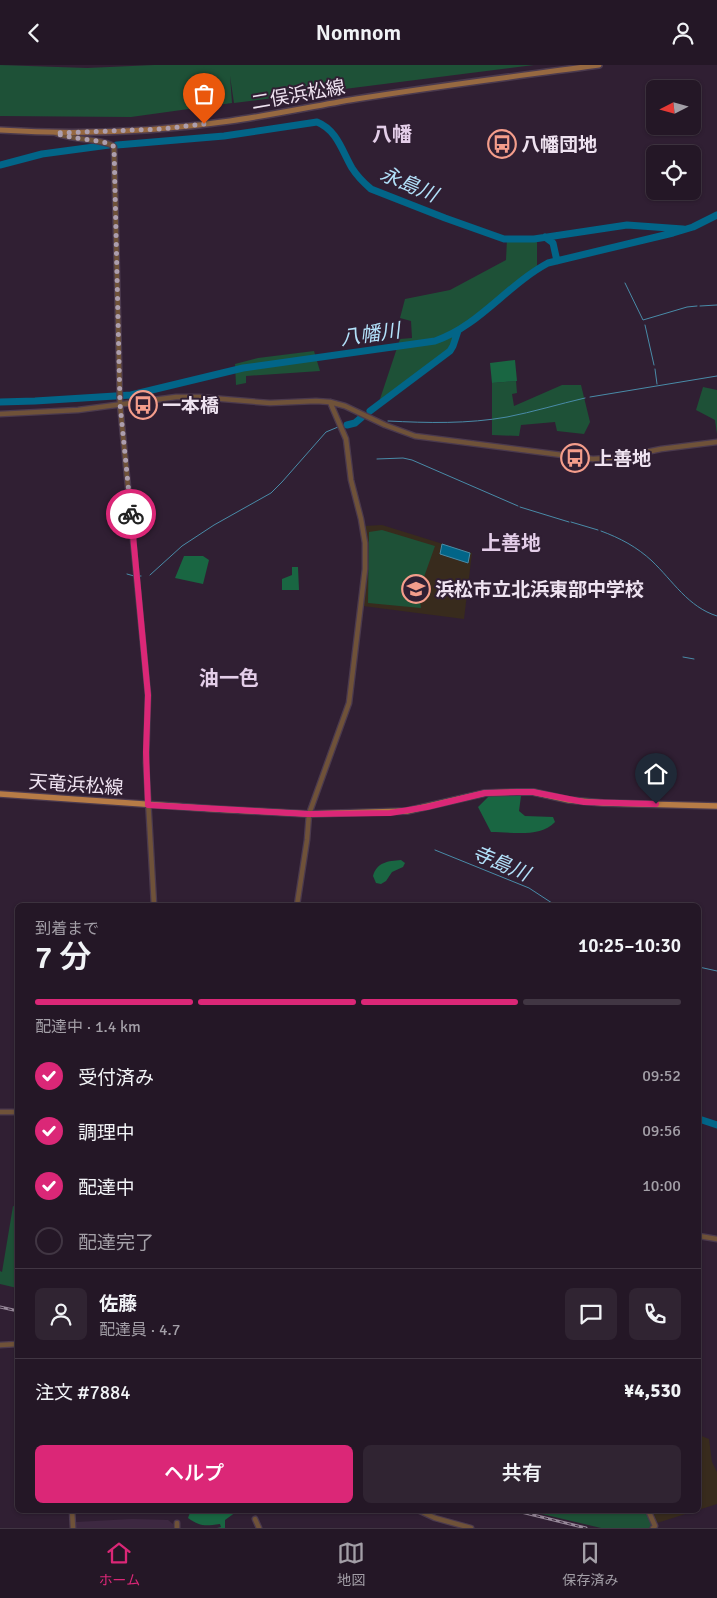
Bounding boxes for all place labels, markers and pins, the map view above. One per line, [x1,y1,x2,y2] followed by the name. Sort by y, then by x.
[183,73,225,124] pin
[487,129,517,159] bus stop icon: 八幡団地
[521,133,597,157] place label: 八幡団地
[128,390,158,420] bus stop icon: 一本橋
[162,394,219,418] place label: 一本橋
[560,443,590,473] bus stop icon: 上善地
[594,447,651,471] place label: 上善地
[401,574,431,604] school or university icon: 浜松市立北浜東部中学校
[435,578,644,602] place label: 浜松市立北浜東部中学校
[635,753,677,804] pin

